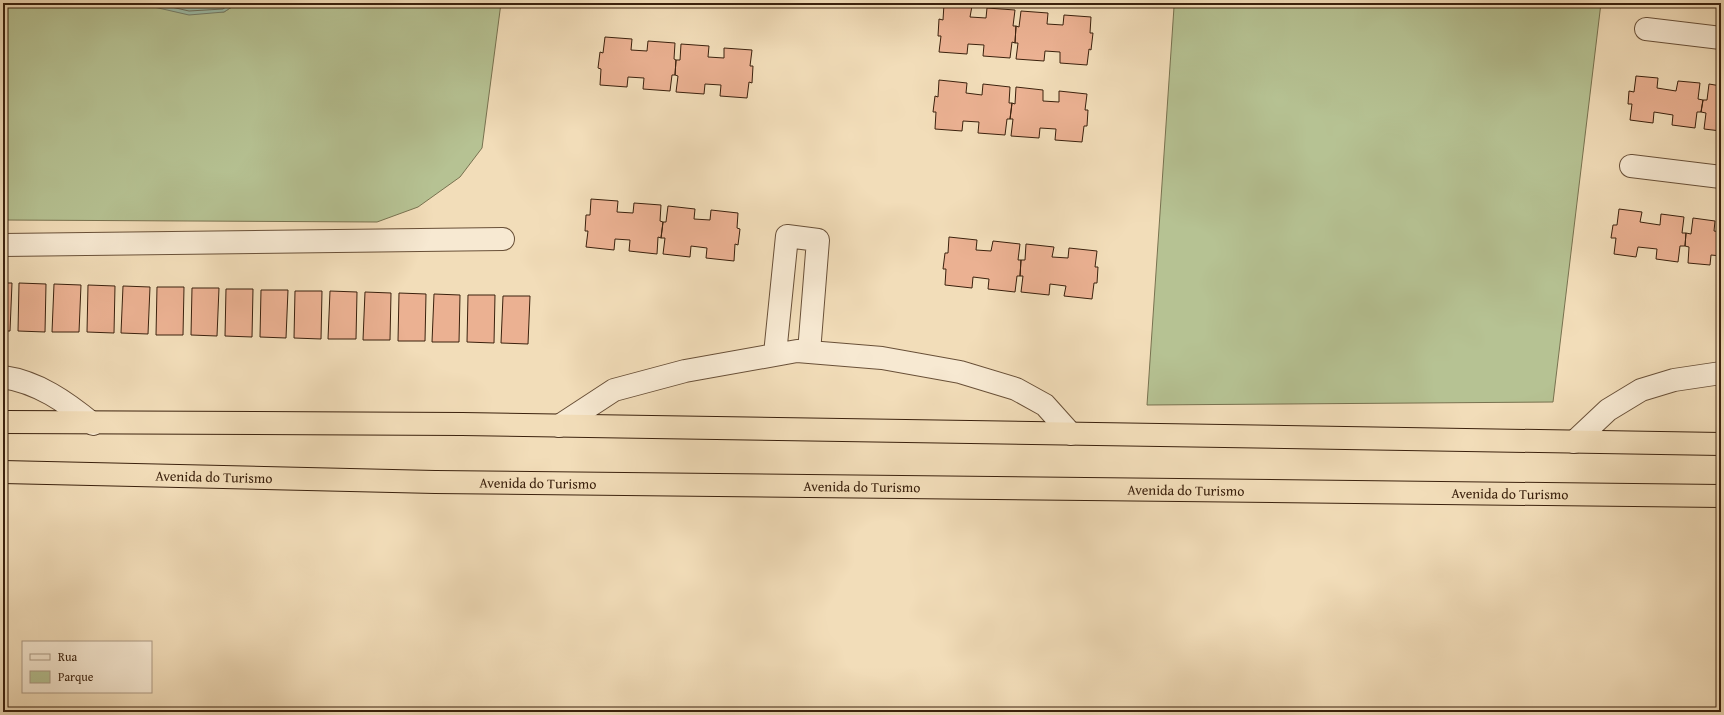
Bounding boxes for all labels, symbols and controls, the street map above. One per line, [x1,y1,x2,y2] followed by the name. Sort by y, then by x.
[155,466,273,488] street label: Avenida do Turismo
[479,472,597,494] street label: Avenida do Turismo
[803,476,921,497] street label: Avenida do Turismo
[1127,480,1244,501] street label: Avenida do Turismo
[1451,483,1568,504] street label: Avenida do Turismo
[22,641,152,693] legend
[58,648,77,665] text: Rua
[58,668,94,685] text: Parque

